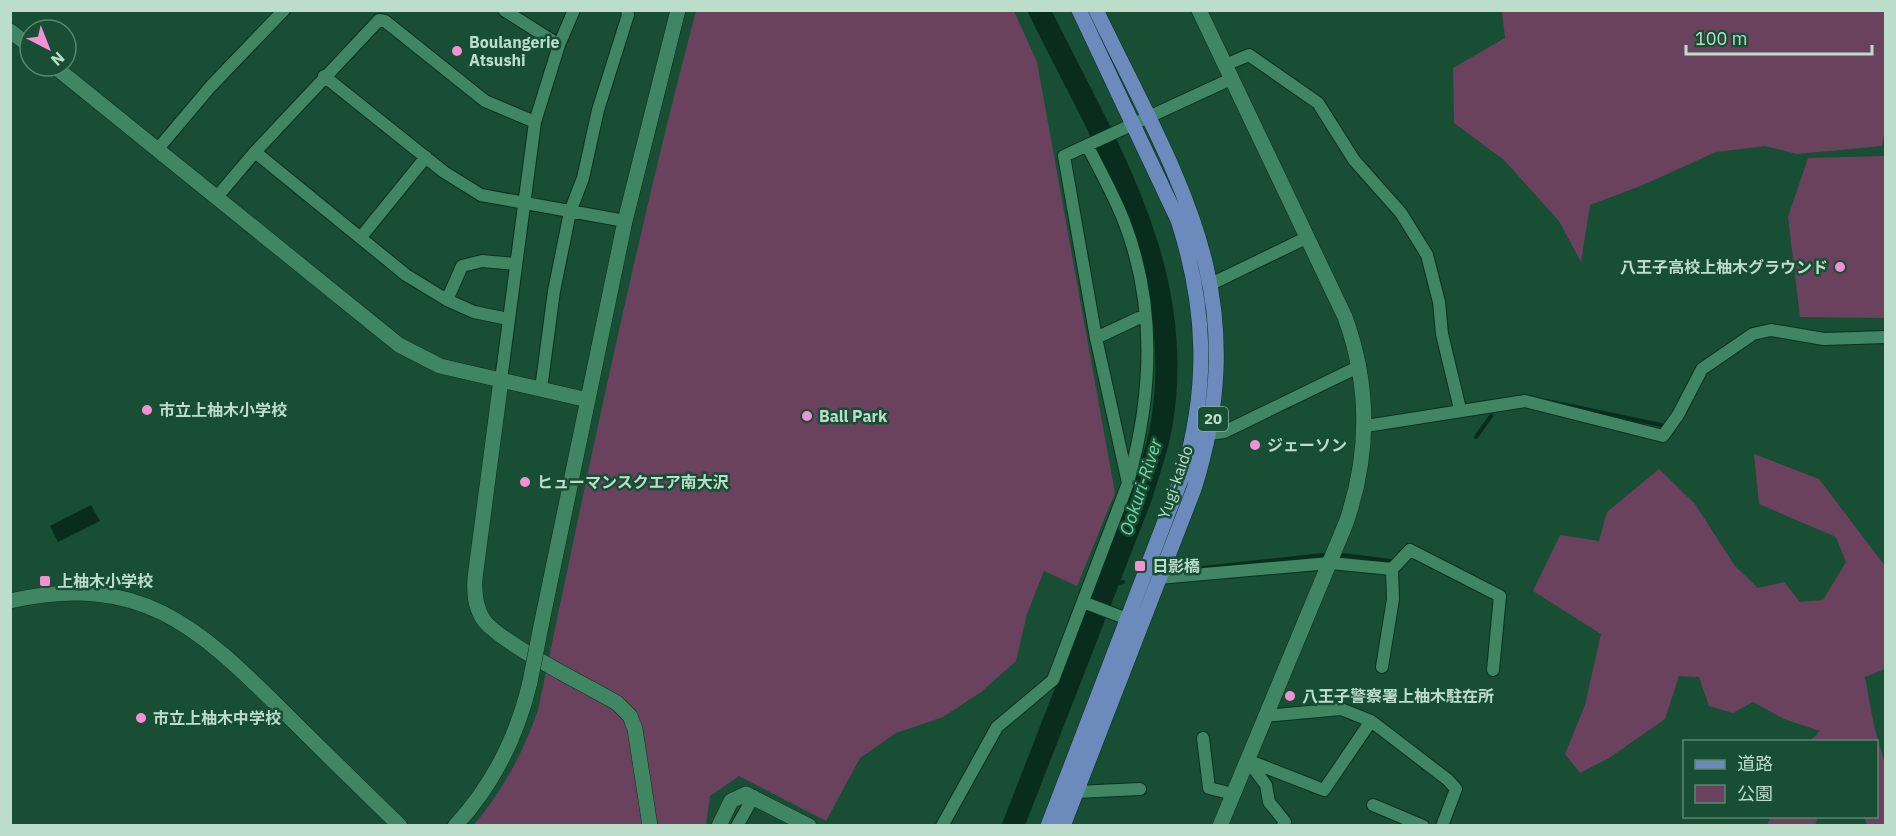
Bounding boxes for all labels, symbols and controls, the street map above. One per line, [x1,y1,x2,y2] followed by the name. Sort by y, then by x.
[18,18,78,78] north arrow
[1686,18,1872,56] scale bar
[1695,27,1747,50] text: 100 m
[469,32,559,70] place label: Boulangerie Atsushi
[450,44,464,58] marker: Boulangerie Atsushi
[47,48,69,70] text: N
[1620,257,1828,277] place label: 八王子高校上柚木グラウンド
[1833,260,1847,274] marker: 八王子高校上柚木グラウンド
[159,400,287,420] place label: 市立上柚木小学校
[140,403,154,417] marker: 市立上柚木小学校
[819,406,888,426] place label: Ball Park
[1198,407,1228,431] road number: 20
[800,409,814,423] marker: Ball Park
[1114,435,1167,538] water label: Ookuri-River
[1267,435,1347,455] place label: ジェーソン
[1248,438,1262,452] marker: ジェーソン
[1153,443,1197,521] street label: Yugi-kaido
[537,472,729,492] place label: ヒューマンスクエア南大沢
[518,475,532,489] marker: ヒューマンスクエア南大沢
[1152,556,1200,576] place label: 日影橋
[1133,559,1147,573] marker: 日影橋
[57,571,153,591] place label: 上柚木小学校
[38,574,52,588] marker: 上柚木小学校
[1302,686,1494,706] place label: 八王子警察署上柚木駐在所
[1283,689,1297,703] marker: 八王子警察署上柚木駐在所
[153,708,281,728] place label: 市立上柚木中学校
[134,711,148,725] marker: 市立上柚木中学校
[1683,740,1878,818] legend
[1737,752,1773,775] text: 道路
[1737,782,1773,805] text: 公園

